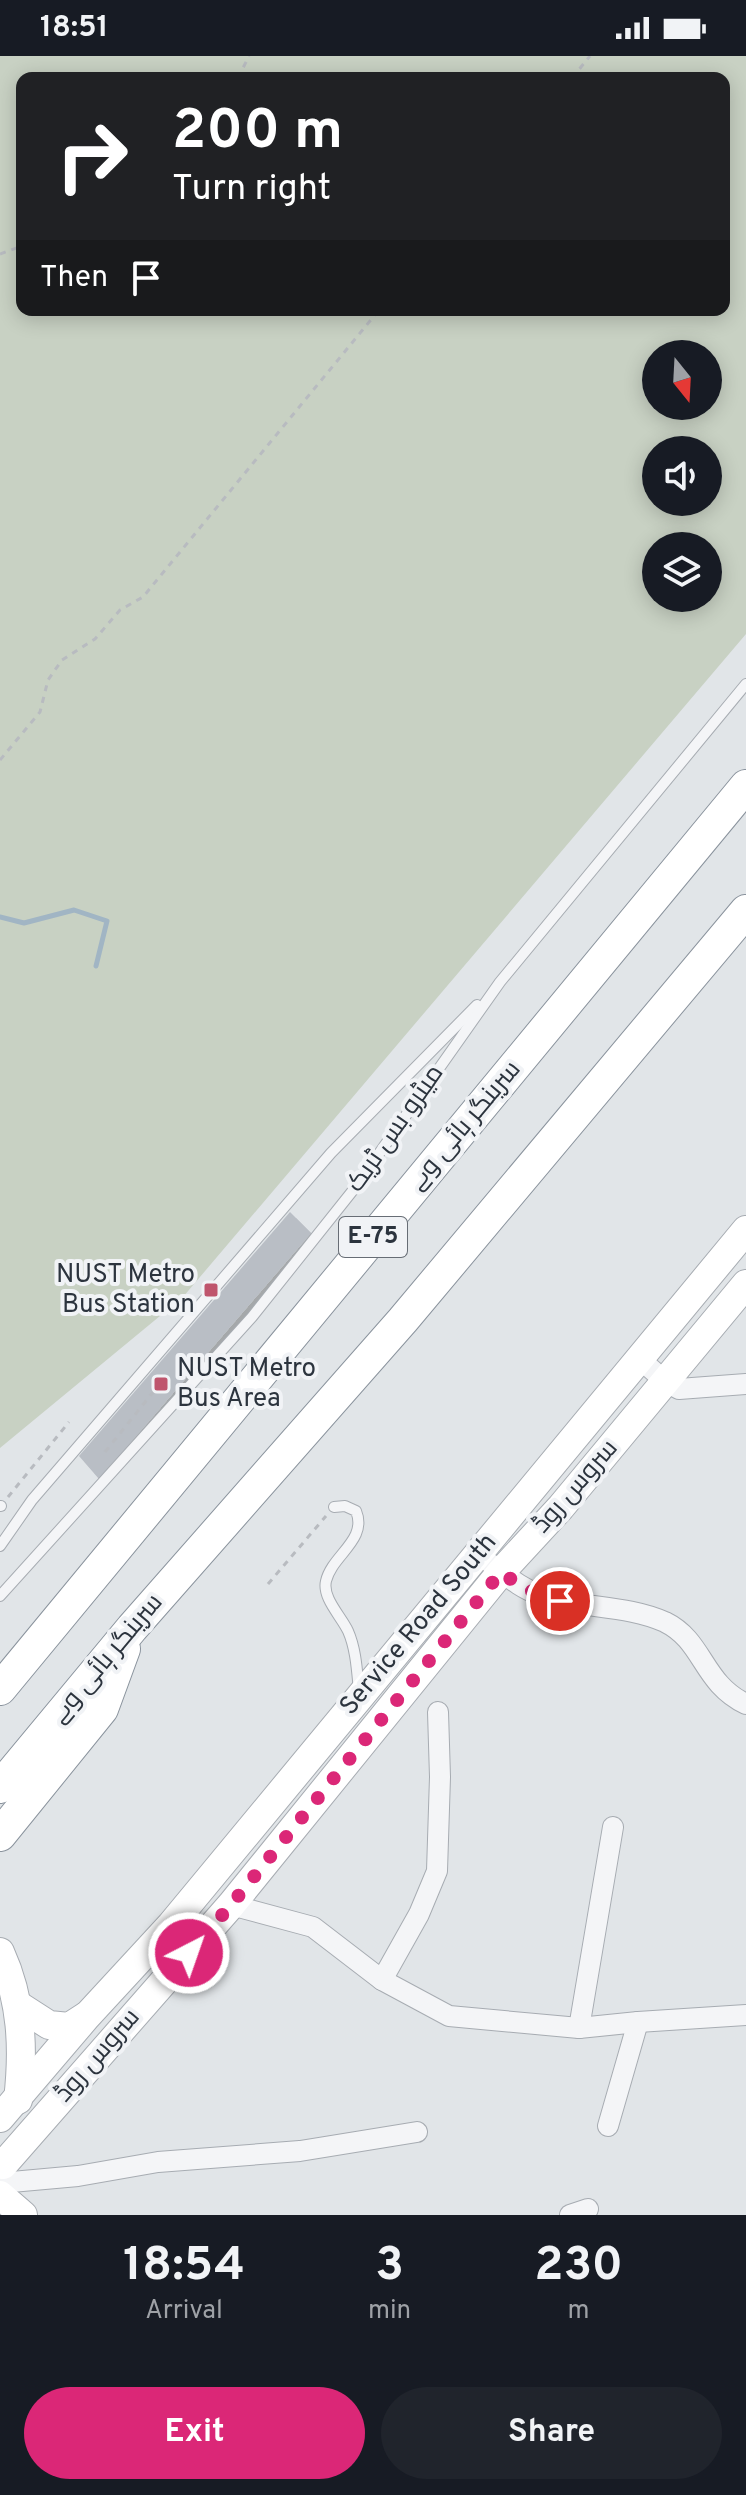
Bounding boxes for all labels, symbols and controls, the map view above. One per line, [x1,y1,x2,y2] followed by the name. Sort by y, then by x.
[40,10,109,47] text: 18:51
[172,98,343,168] text: 200 m
[40,104,144,208] icon: right
[172,167,331,213] text: Turn right
[124,256,168,300] icon: arrive
[40,260,108,297] text: Then
[642,340,722,420] north arrow
[642,340,722,612] map controls
[642,436,722,516] button: sound
[642,532,722,612] button: layers
[401,1054,529,1198] street label: سرینگر ہائی وے
[340,1059,452,1199] street label: میٹرو بس ٹریک
[339,1217,407,1257] road number: E-75
[56,1259,195,1322] place label: NUST Metro Bus Station
[202,1281,220,1299] marker: NUST Metro Bus Station
[177,1353,316,1416] place label: NUST Metro Bus Area
[152,1375,170,1393] marker: NUST Metro Bus Area
[526,1433,626,1541] street label: سروس روڈ
[333,1527,505,1723] street label: Service Road South
[526,1567,594,1635] pin
[538,1579,582,1623] icon: arrive
[43,1587,171,1731] street label: سرینگر ہائی وے
[147,1911,231,1995] position arrow
[48,2002,148,2110] street label: سروس روڈ
[123,2237,245,2297] text: 18:54
[375,2237,404,2297] text: 3
[534,2237,623,2297] text: 230
[145,2295,223,2328] text: Arrival
[368,2295,411,2328] text: min
[568,2295,590,2328] text: m
[24,2387,365,2479] button: Exit
[381,2387,722,2479] button: Share

